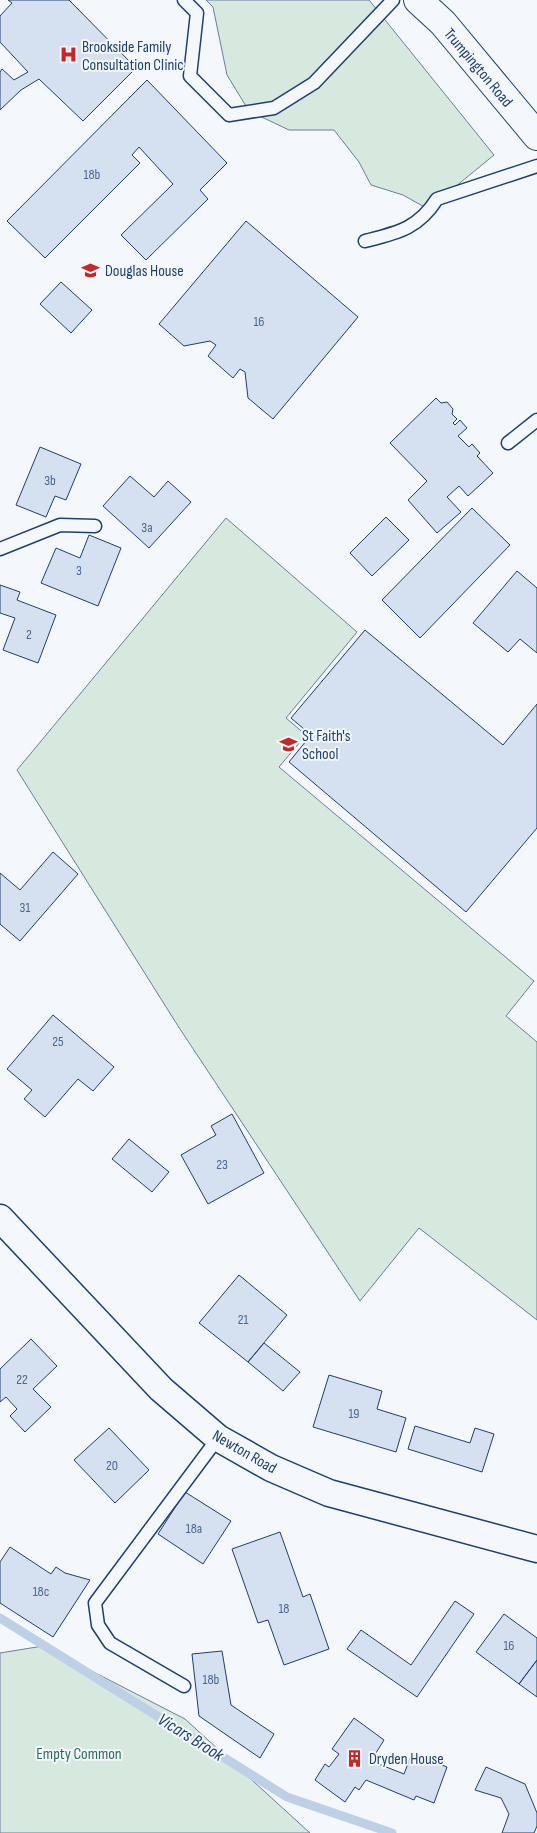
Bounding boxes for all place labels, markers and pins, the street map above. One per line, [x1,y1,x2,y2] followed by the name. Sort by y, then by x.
[82,38,184,75] place label: Brookside Family Consultation Clinic
[58,45,78,65] hospital icon: Brookside Family Consultation Clinic
[81,260,101,280] school or university icon: Douglas House
[105,262,184,281] place label: Douglas House
[302,727,351,764] place label: St Faith's School
[278,734,298,754] school or university icon: St Faith's School
[345,1748,365,1768] building icon: Dryden House
[369,1750,444,1769] place label: Dryden House

